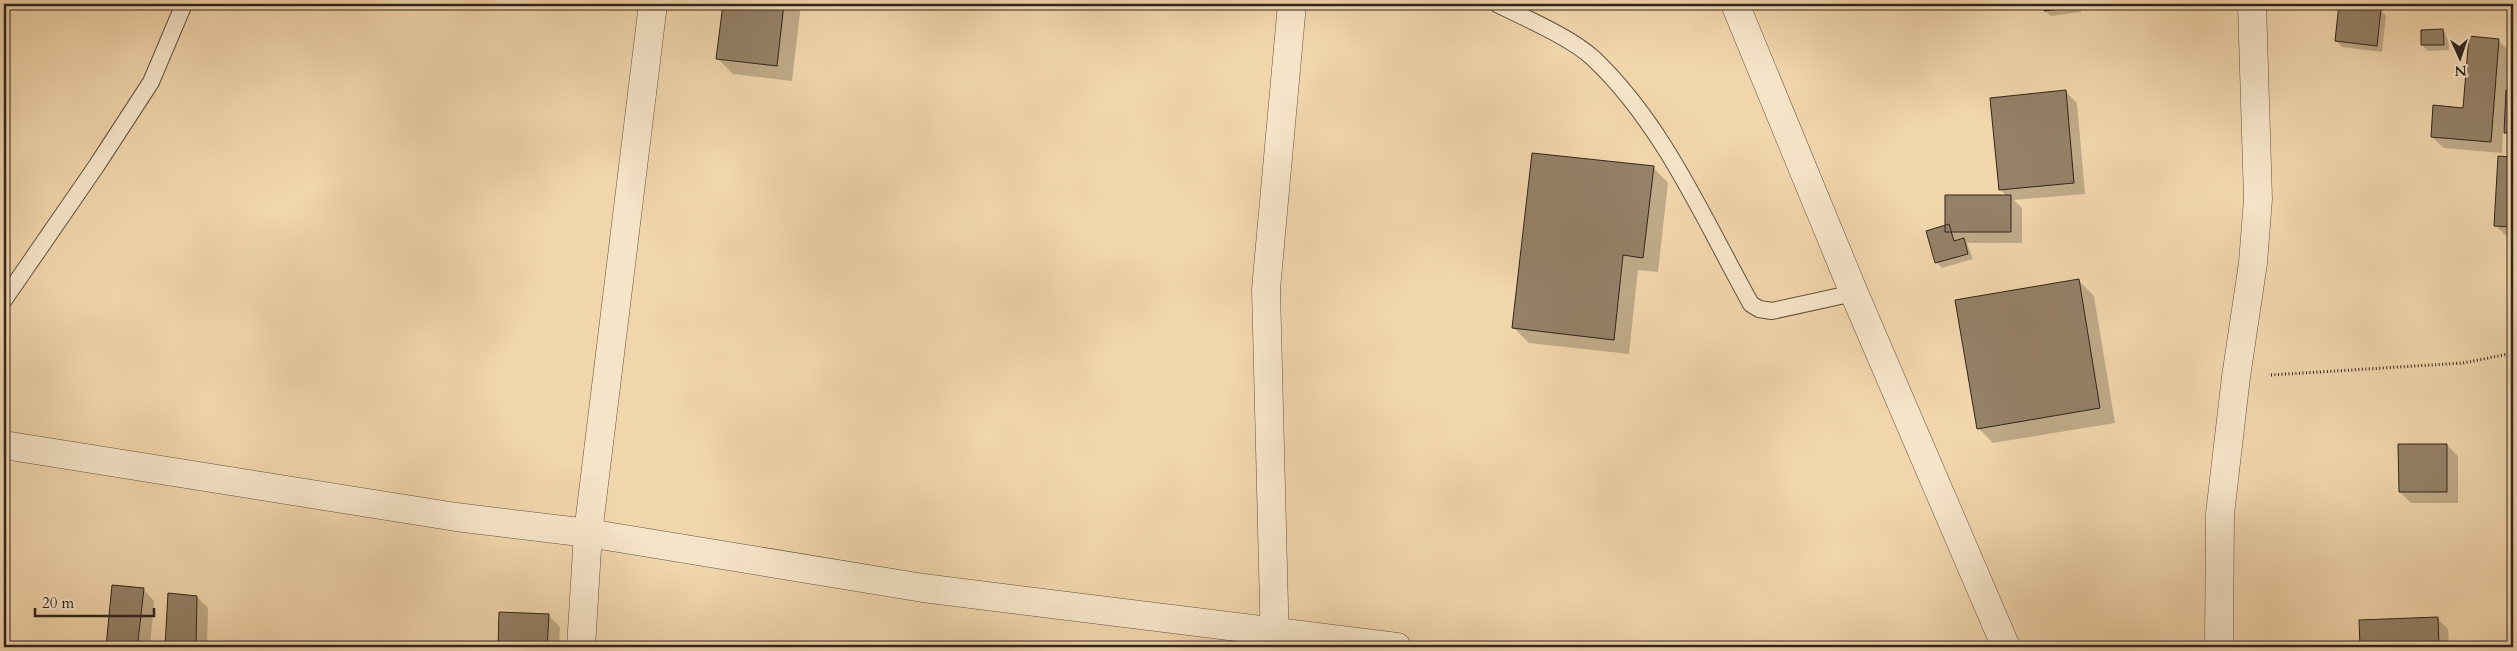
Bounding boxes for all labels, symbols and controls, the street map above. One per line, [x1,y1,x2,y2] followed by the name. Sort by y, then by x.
[2434,32,2484,82] north arrow
[2454,61,2467,80] text: N
[35,586,154,618] scale bar
[42,593,74,613] text: 20 m

